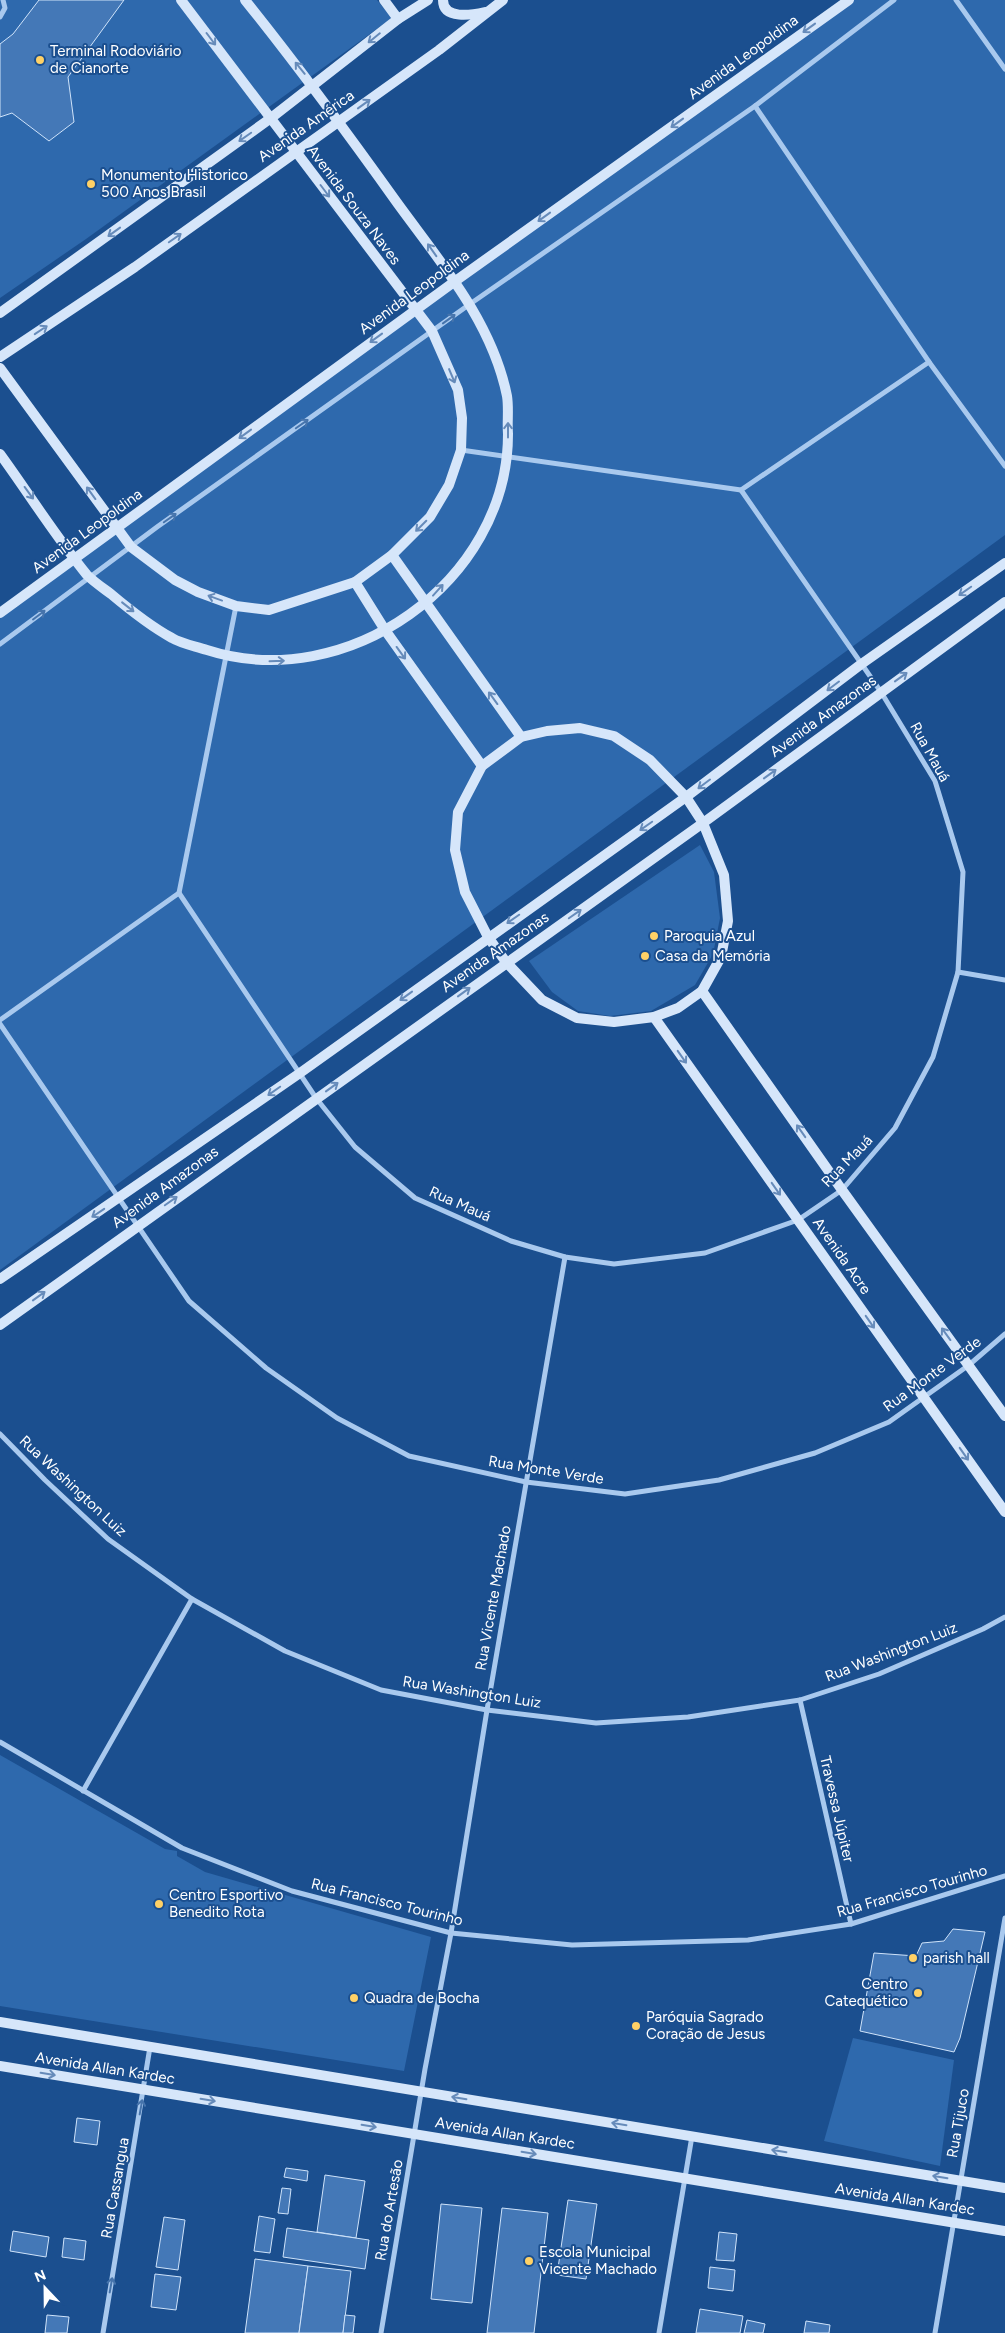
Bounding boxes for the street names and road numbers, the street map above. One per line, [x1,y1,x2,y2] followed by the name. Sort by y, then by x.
[684,11,802,103] street label: Avenida Leopoldina
[254,86,358,166] street label: Avenida América
[303,142,405,268] street label: Avenida Souza Naves
[355,246,473,338] street label: Avenida Leopoldina
[28,485,146,577] street label: Avenida Leopoldina
[766,671,880,761] street label: Avenida Amazonas
[906,719,954,785] street label: Rua Mauá
[438,908,552,996] street label: Avenida Amazonas
[818,1131,876,1191] street label: Rua Mauá
[108,1142,222,1232] street label: Avenida Amazonas
[426,1182,494,1226] street label: Rua Mauá
[809,1214,875,1298] street label: Avenida Acre
[880,1332,984,1416] street label: Rua Monte Verde
[16,1432,130,1540] street label: Rua Washington Luiz
[487,1452,605,1488] street label: Rua Monte Verde
[471,1524,515,1672] street label: Rua Vicente Machado
[822,1619,960,1685] street label: Rua Washington Luiz
[401,1672,543,1712] street label: Rua Washington Luiz
[816,1754,858,1864] street label: Travessa Júpiter
[835,1861,990,1921] street label: Rua Francisco Tourinho
[309,1874,465,1930] street label: Rua Francisco Tourinho
[34,2048,176,2088] street label: Avenida Allan Kardec
[943,2087,973,2159] street label: Rua Tijuco
[434,2113,576,2153] street label: Avenida Allan Kardec
[97,2136,133,2240] street label: Rua Cassangua
[371,2158,407,2262] street label: Rua do Artesão
[834,2179,976,2219] street label: Avenida Allan Kardec

